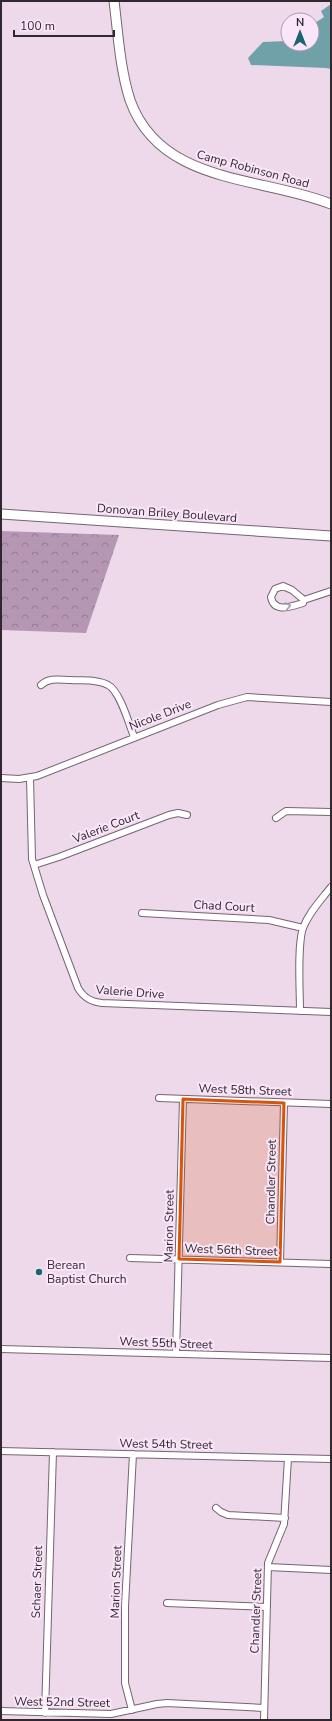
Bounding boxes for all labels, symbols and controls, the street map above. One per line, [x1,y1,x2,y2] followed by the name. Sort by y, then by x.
[14,12,114,38] scale bar
[280,12,320,52] north arrow
[296,15,304,30] text: N
[20,18,55,34] text: 100 m
[195,146,311,192] street label: Camp Robinson Road
[96,500,238,526] street label: Donovan Briley Boulevard
[285,603,291,611] one-way arrow
[127,696,193,734] street label: Nicole Drive
[69,807,142,847] street label: Valerie Court
[193,896,256,916] street label: Chad Court
[94,982,165,1002] street label: Valerie Drive
[198,1080,293,1100] street label: West 58th Street
[262,1139,280,1225] street label: Chandler Street
[160,1189,178,1263] street label: Marion Street
[184,1240,279,1260] street label: West 56th Street
[47,1257,127,1287] place label: Berean Baptist Church
[34,1267,44,1277] marker: Berean Baptist Church
[119,1333,214,1353] street label: West 55th Street
[119,1435,213,1453] street label: West 54th Street
[107,1544,125,1619] street label: Marion Street
[28,1545,46,1619] street label: Schaer Street
[247,1567,266,1654] street label: Chandler Street
[14,1693,111,1711] street label: West 52nd Street

